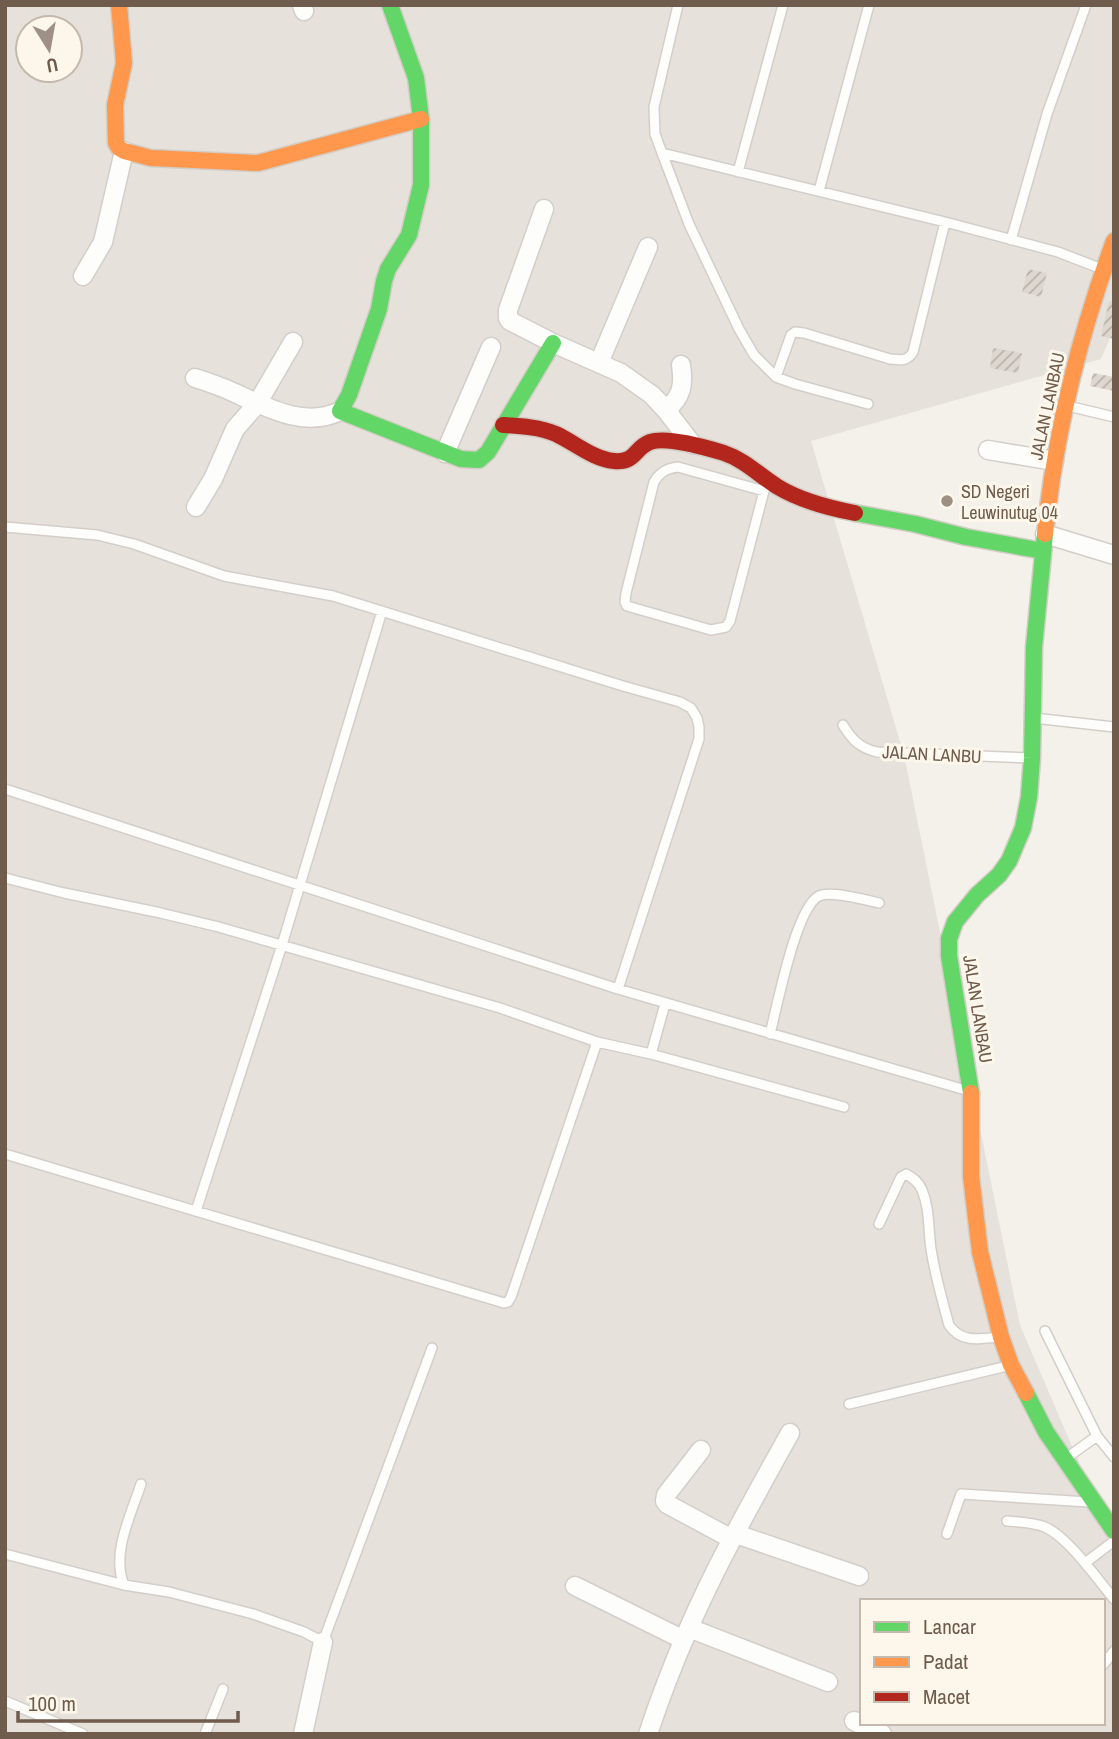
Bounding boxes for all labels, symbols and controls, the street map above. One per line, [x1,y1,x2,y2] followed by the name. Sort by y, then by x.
[14,14,84,84] north arrow
[44,52,60,80] text: U
[1023,350,1071,462] street label: JALAN LANBAU
[961,479,1058,525] place label: SD Negeri Leuwinutug 04
[939,493,955,509] marker: SD Negeri Leuwinutug 04
[882,739,982,769] street label: JALAN LANBU
[957,953,999,1065] street label: JALAN LANBAU
[860,1599,1105,1725] legend
[923,1612,976,1641] text: Lancar
[923,1647,968,1676] text: Padat
[18,1680,238,1724] scale bar
[923,1682,970,1711] text: Macet
[28,1689,76,1718] text: 100 m

